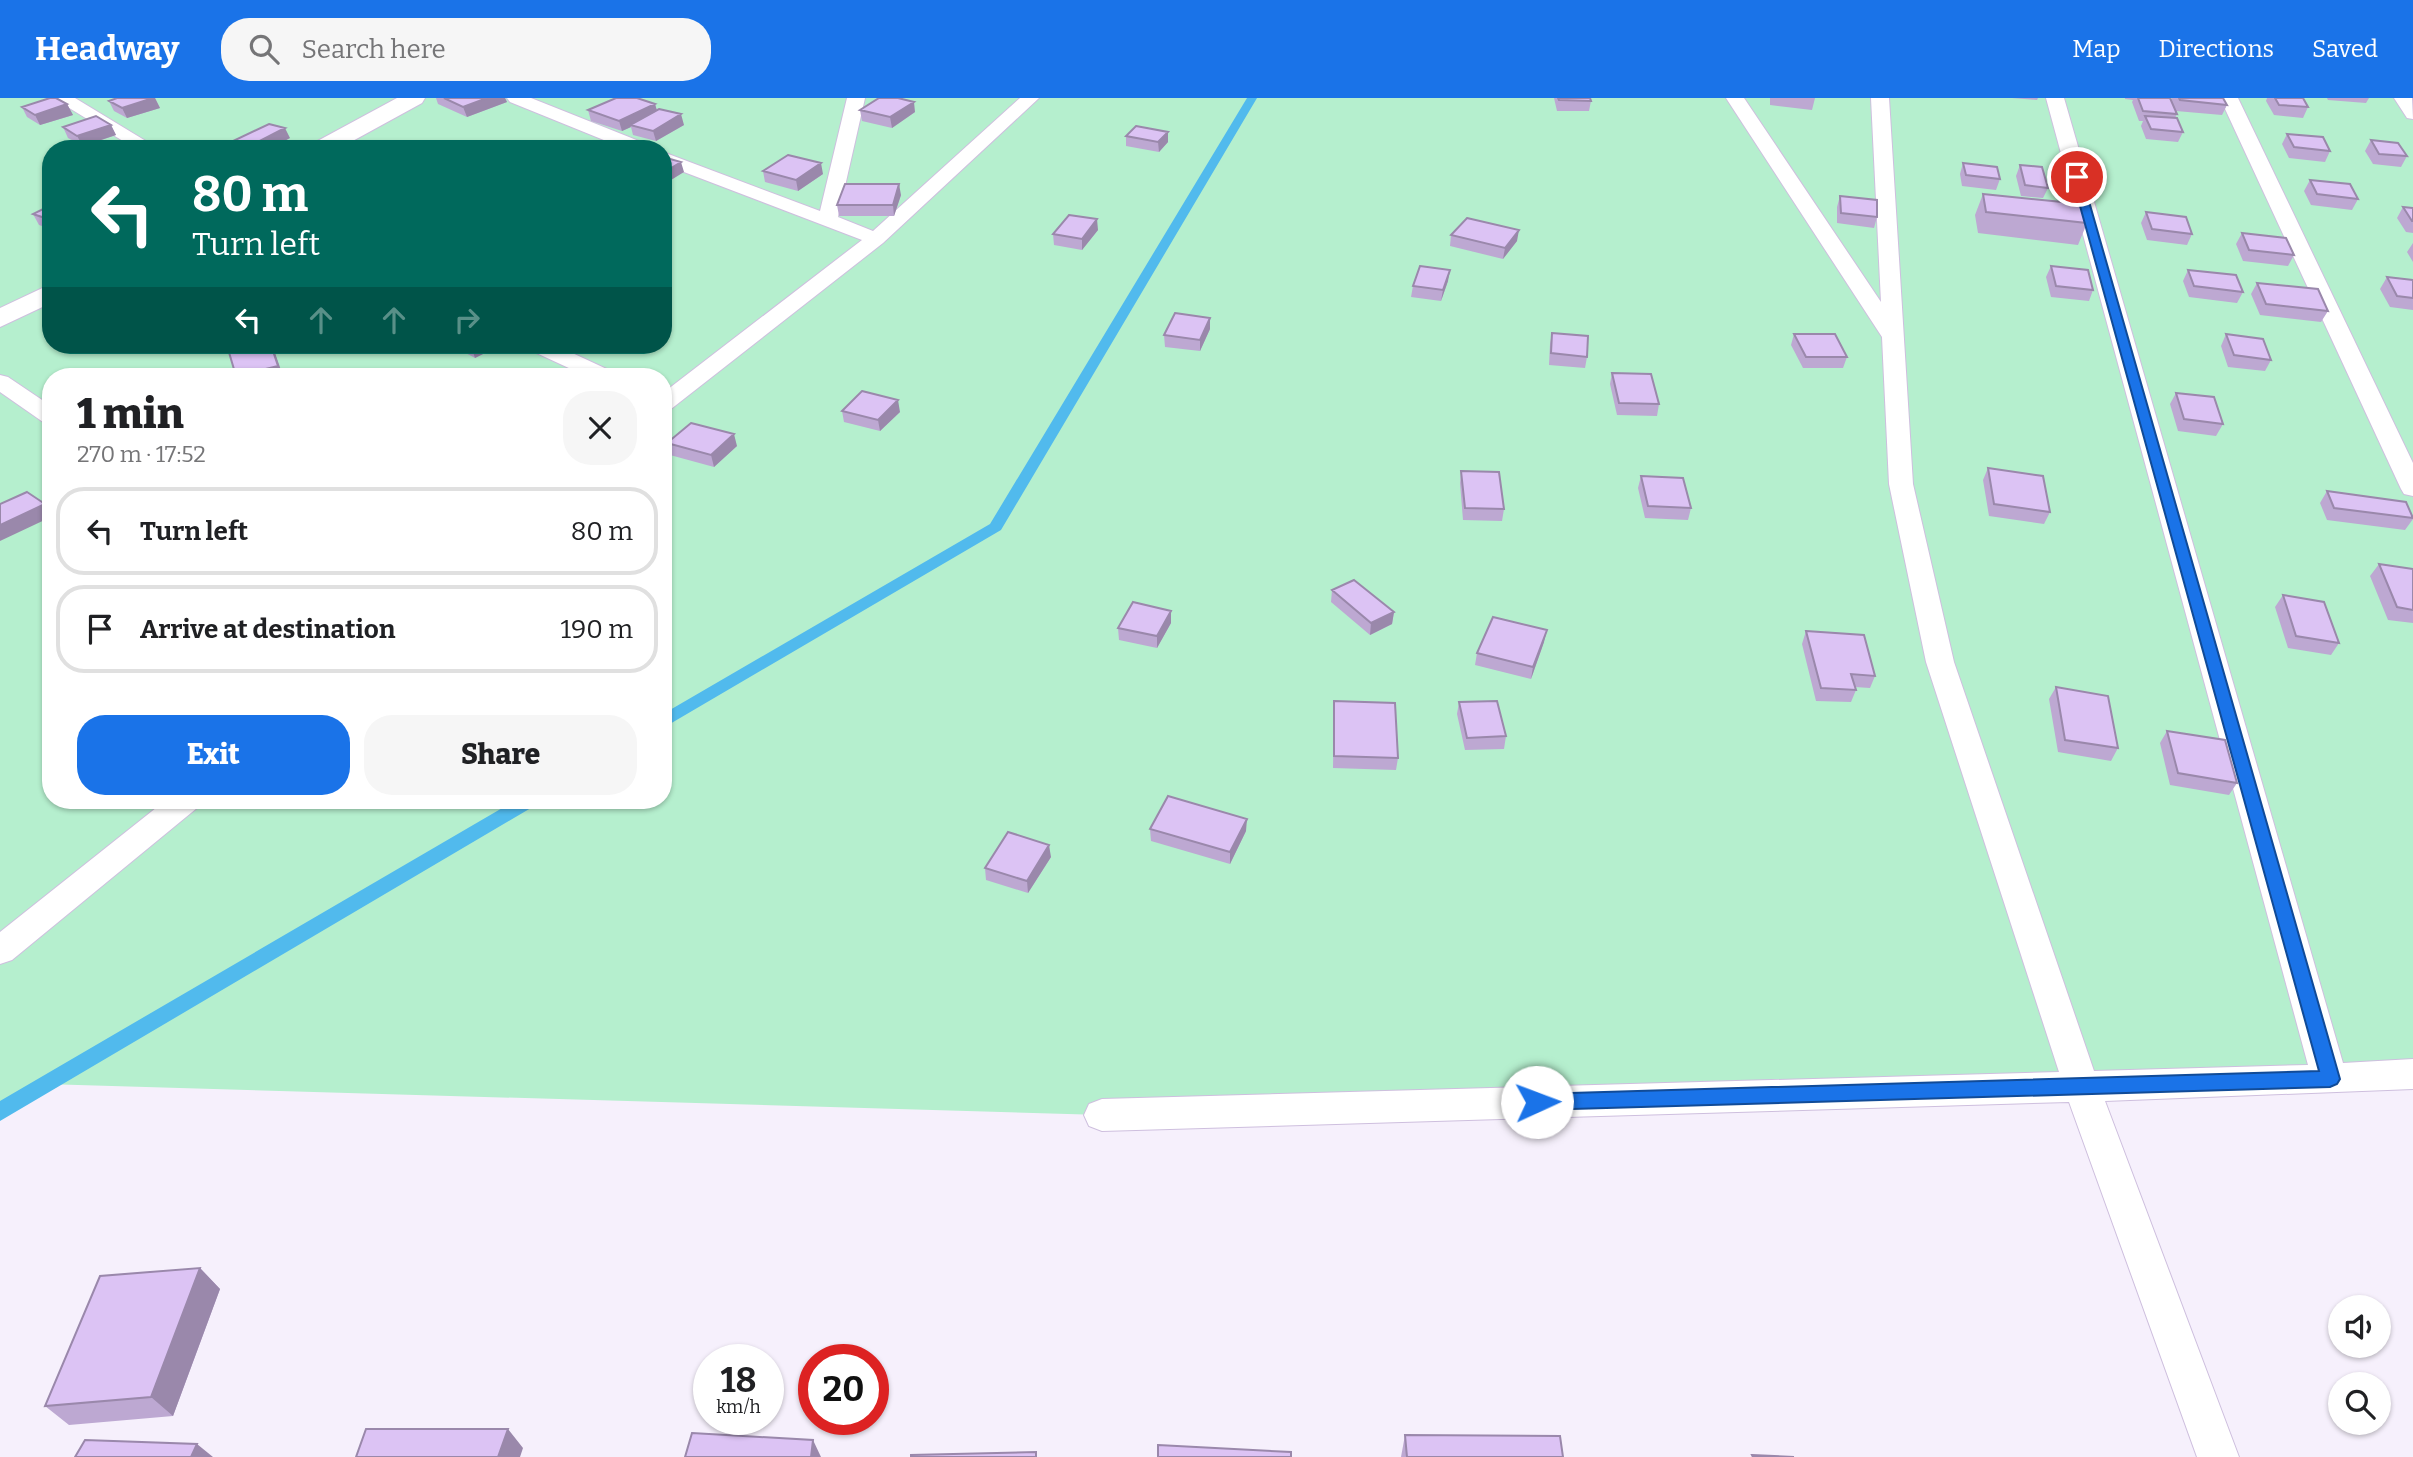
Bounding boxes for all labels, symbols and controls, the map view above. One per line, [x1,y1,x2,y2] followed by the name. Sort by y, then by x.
[221,18,711,81] search box
[35,29,179,69] text: Headway
[245,30,283,68] icon: search
[301,34,446,65] text: Search here
[2072,35,2121,63] text: Map
[2159,35,2274,63] text: Directions
[2312,35,2378,63] text: Saved
[2047,147,2107,207] pin
[2058,158,2096,196] icon: arrive
[192,165,308,224] text: 80 m
[77,168,168,259] icon: left
[192,225,320,263] text: Turn left
[229,301,267,339] icon: left
[302,301,340,339] icon: ahead
[375,301,413,339] icon: ahead
[448,301,486,339] icon: right
[77,389,184,439] text: 1 min
[563,391,637,465] button: close
[77,440,206,468] text: 270 m · 17:52
[81,512,119,550] icon: left
[140,516,248,547] text: Turn left
[571,516,633,547] text: 80 m
[81,610,119,648] icon: arrive
[140,614,395,645] text: Arrive at destination
[561,614,633,645] text: 190 m
[77,715,350,795] button: Exit
[364,715,637,795] button: Share
[1500,1065,1574,1139] position arrow
[2328,1295,2391,1435] map controls
[2328,1295,2391,1358] button: sound
[798,1344,889,1435] speed limit sign: 20
[720,1359,757,1401] text: 18
[2328,1372,2391,1435] button: search
[716,1396,761,1418] text: km/h

